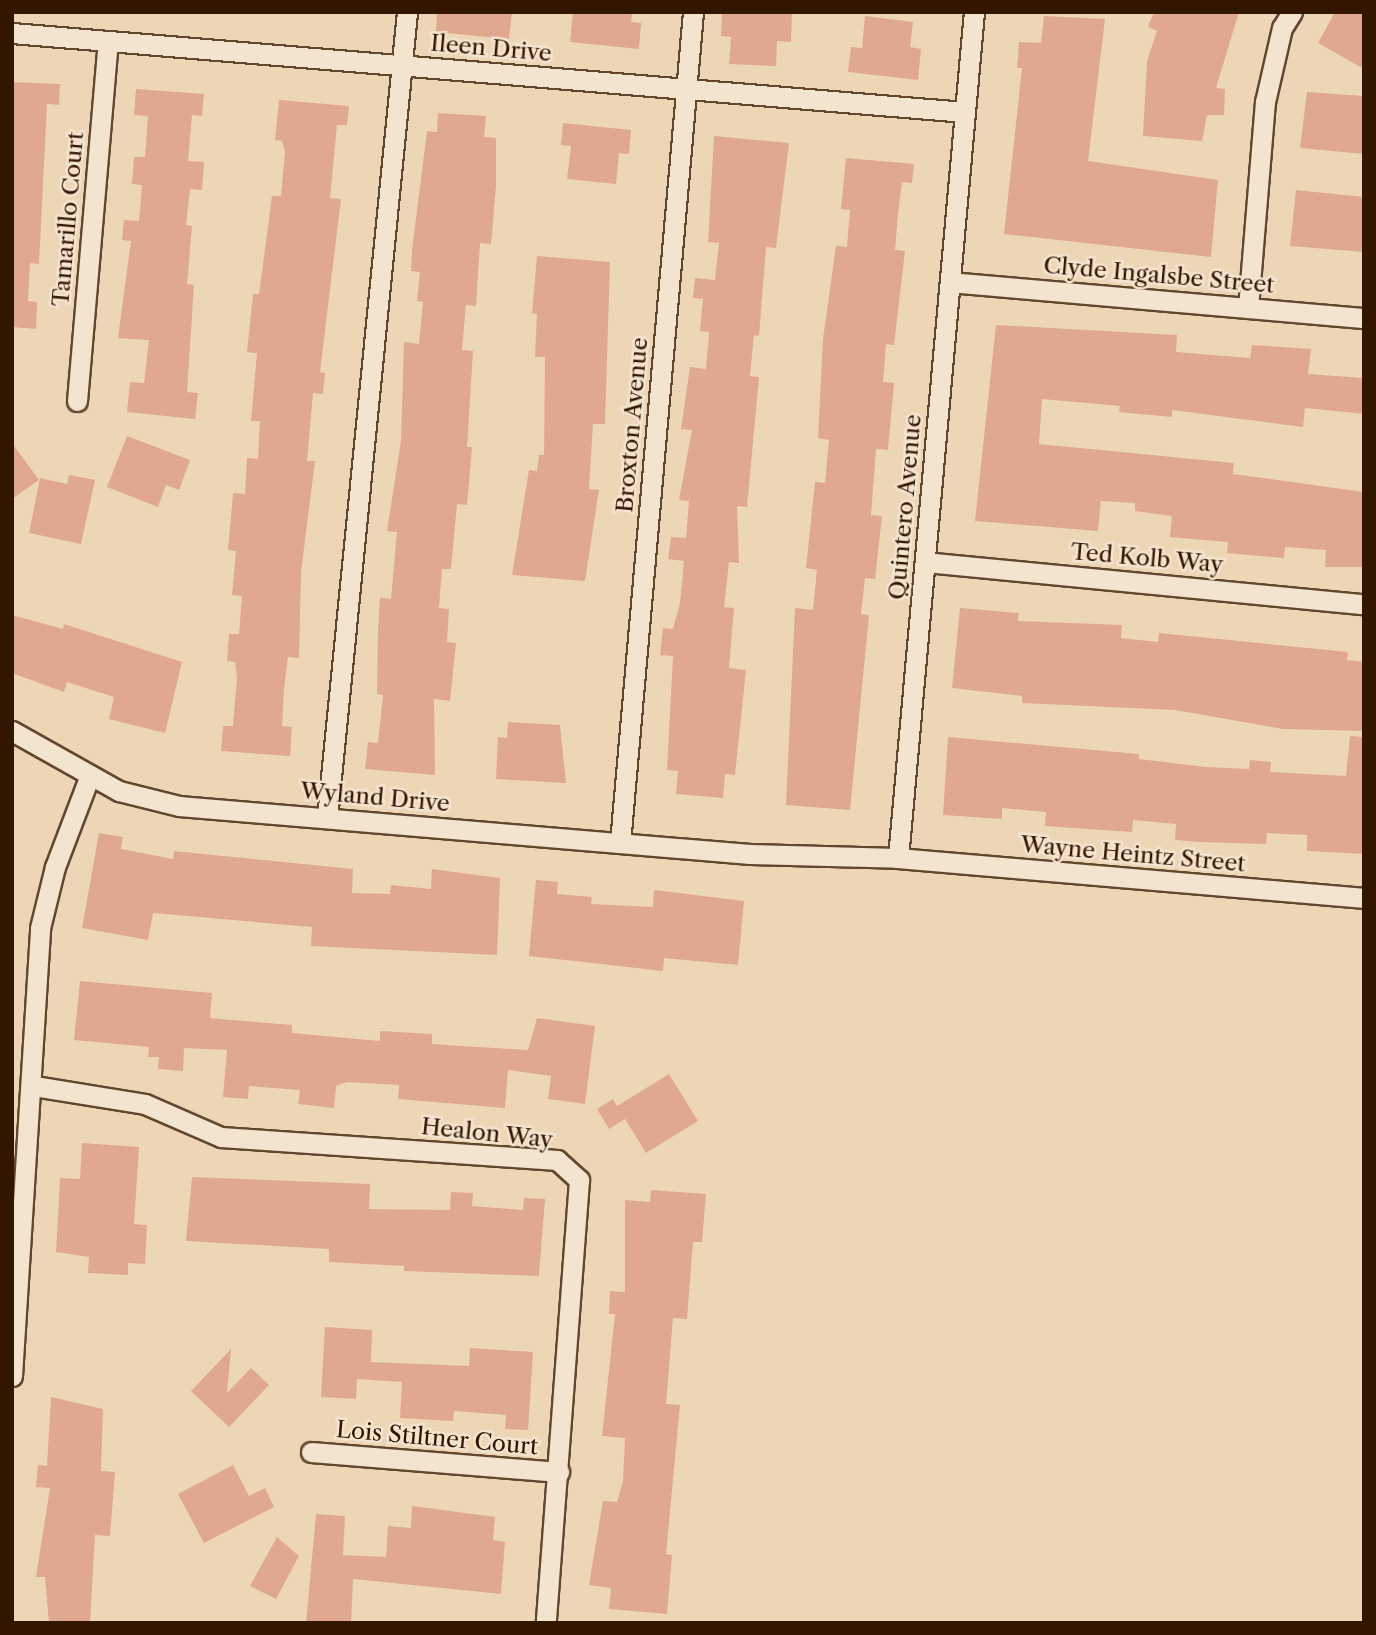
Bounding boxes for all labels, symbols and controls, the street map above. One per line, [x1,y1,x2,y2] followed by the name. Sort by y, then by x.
[429,29,553,67] street label: Ileen Drive
[47,131,89,307] street label: Tamarillo Court
[1042,251,1276,299] street label: Clyde Ingalsbe Street
[611,336,653,514] street label: Broxton Avenue
[883,413,927,601] street label: Quintero Avenue
[1069,538,1225,578] street label: Ted Kolb Way
[299,777,451,817] street label: Wyland Drive
[1019,830,1247,878] street label: Wayne Heintz Street
[419,1112,555,1154] street label: Healon Way
[335,1415,539,1461] street label: Lois Stiltner Court

